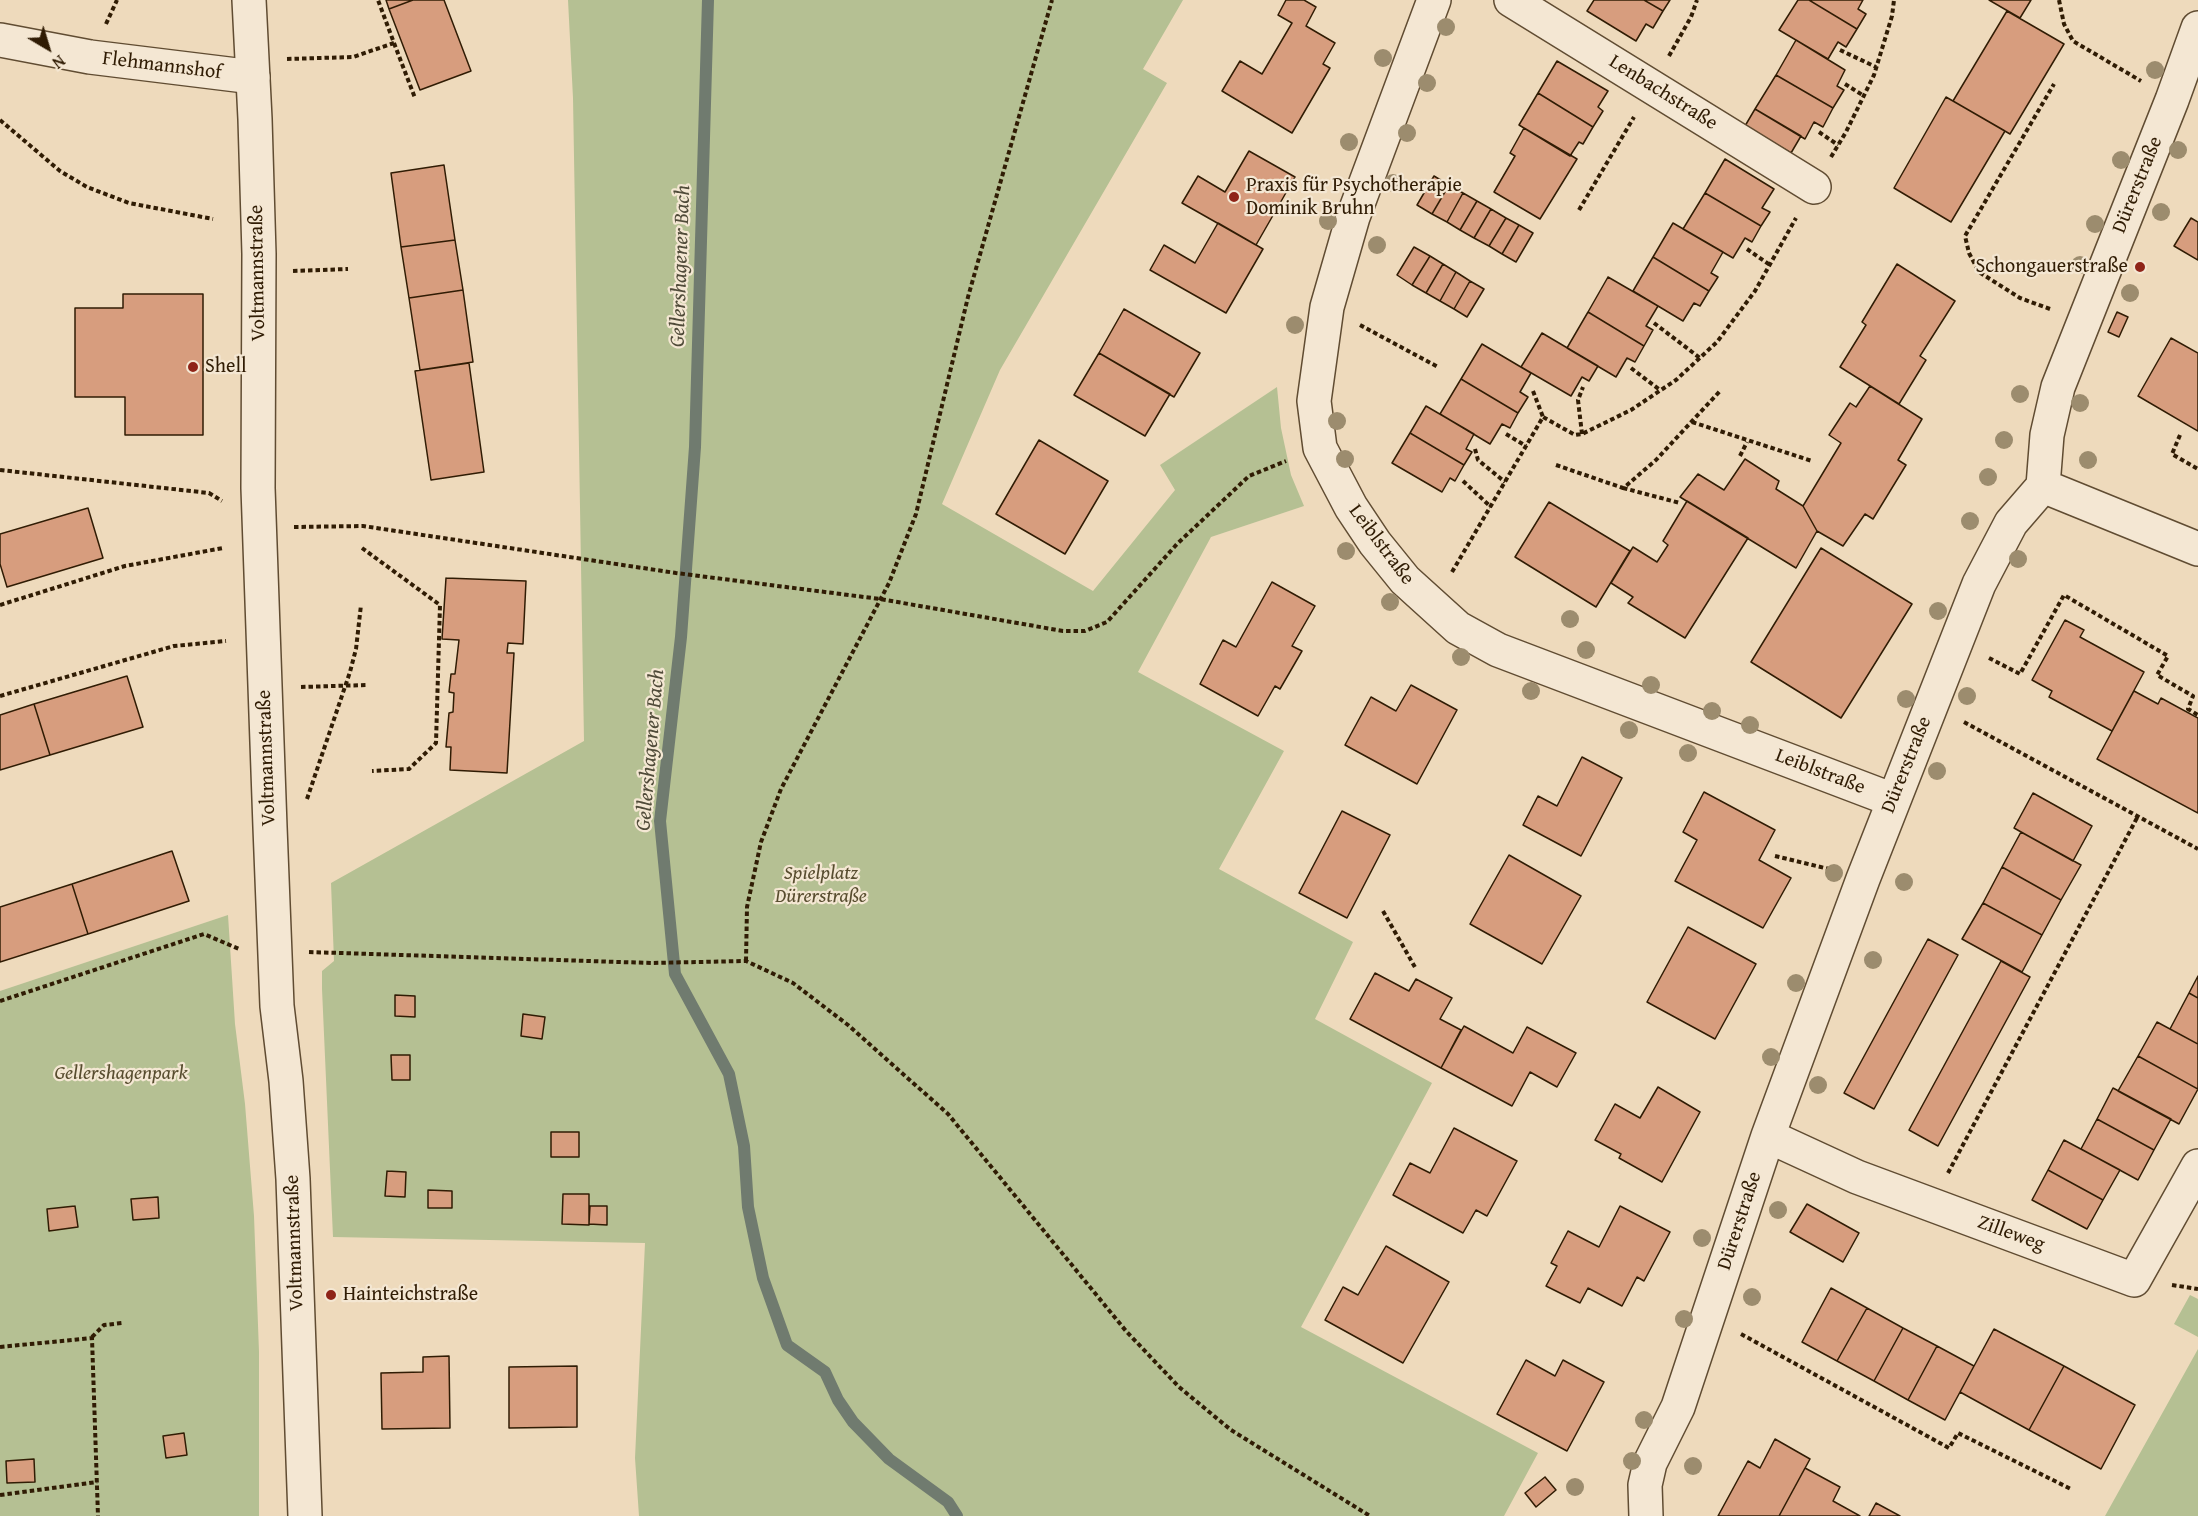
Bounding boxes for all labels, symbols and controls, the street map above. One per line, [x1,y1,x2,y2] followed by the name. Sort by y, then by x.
[18,18,78,78] north arrow
[101,47,223,85] street label: Flehmannshof
[47,49,71,75] text: N
[1604,50,1722,136] street label: Lenbachstraße
[2108,133,2168,237] street label: Dürerstraße
[1246,174,1462,221] place label: Praxis für Psychotherapie Dominik Bruhn
[666,185,696,347] water label: Gellershagener Bach
[1227,190,1241,204] marker: Praxis für Psychotherapie Dominik Bruhn
[245,204,271,342] street label: Voltmannstraße
[1976,255,2128,279] place label: Schongauerstraße
[2133,260,2147,274] marker: Schongauerstraße
[205,355,247,379] place label: Shell
[186,360,200,374] marker: Shell
[1343,500,1419,590] street label: Leiblstraße
[631,668,671,832] water label: Gellershagener Bach
[253,689,281,827] street label: Voltmannstraße
[1877,713,1937,817] street label: Dürerstraße
[1772,744,1868,800] street label: Leiblstraße
[775,862,867,909] park label: Spielplatz Dürerstraße
[54,1062,188,1086] park label: Gellershagenpark
[1713,1169,1767,1273] street label: Dürerstraße
[281,1174,309,1312] street label: Voltmannstraße
[1974,1211,2048,1257] street label: Zilleweg
[343,1283,478,1307] place label: Hainteichstraße
[324,1288,338,1302] marker: Hainteichstraße

